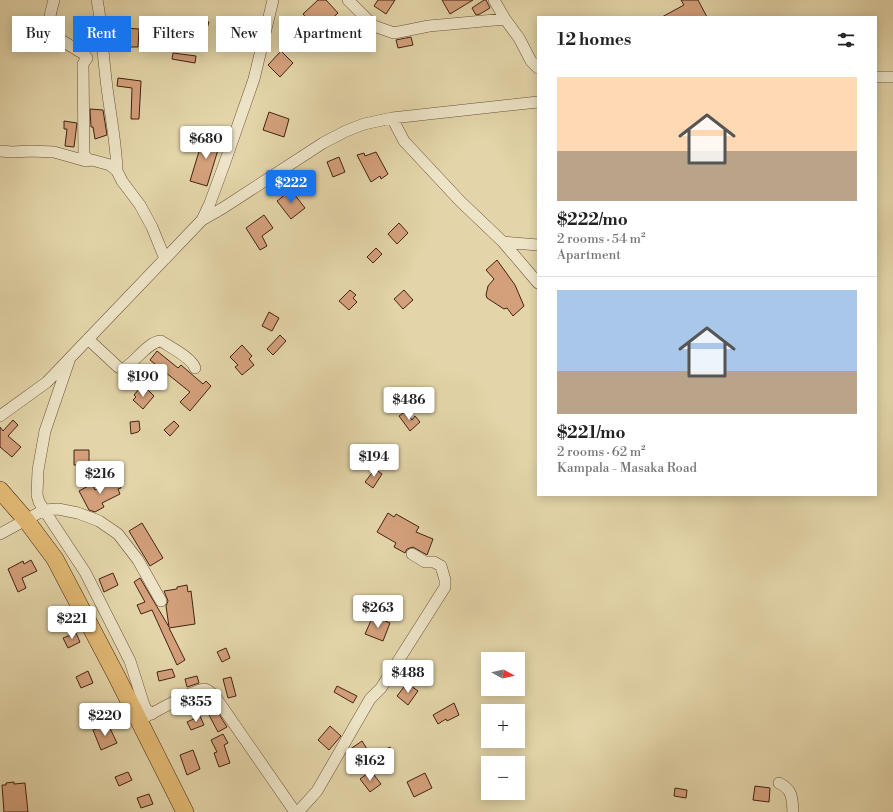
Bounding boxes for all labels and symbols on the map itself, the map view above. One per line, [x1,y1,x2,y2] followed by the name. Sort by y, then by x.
[182,126,230,160] pin: $680
[267,170,315,204] pin: $222
[119,364,167,398] pin: $190
[385,387,433,421] pin: $486
[350,444,398,478] pin: $194
[76,461,124,495] pin: $216
[354,595,402,629] pin: $263
[48,606,96,640] pin: $221
[481,652,525,696] north arrow
[384,660,432,694] pin: $488
[172,689,220,723] pin: $355
[81,703,129,737] pin: $220
[346,748,394,782] pin: $162

